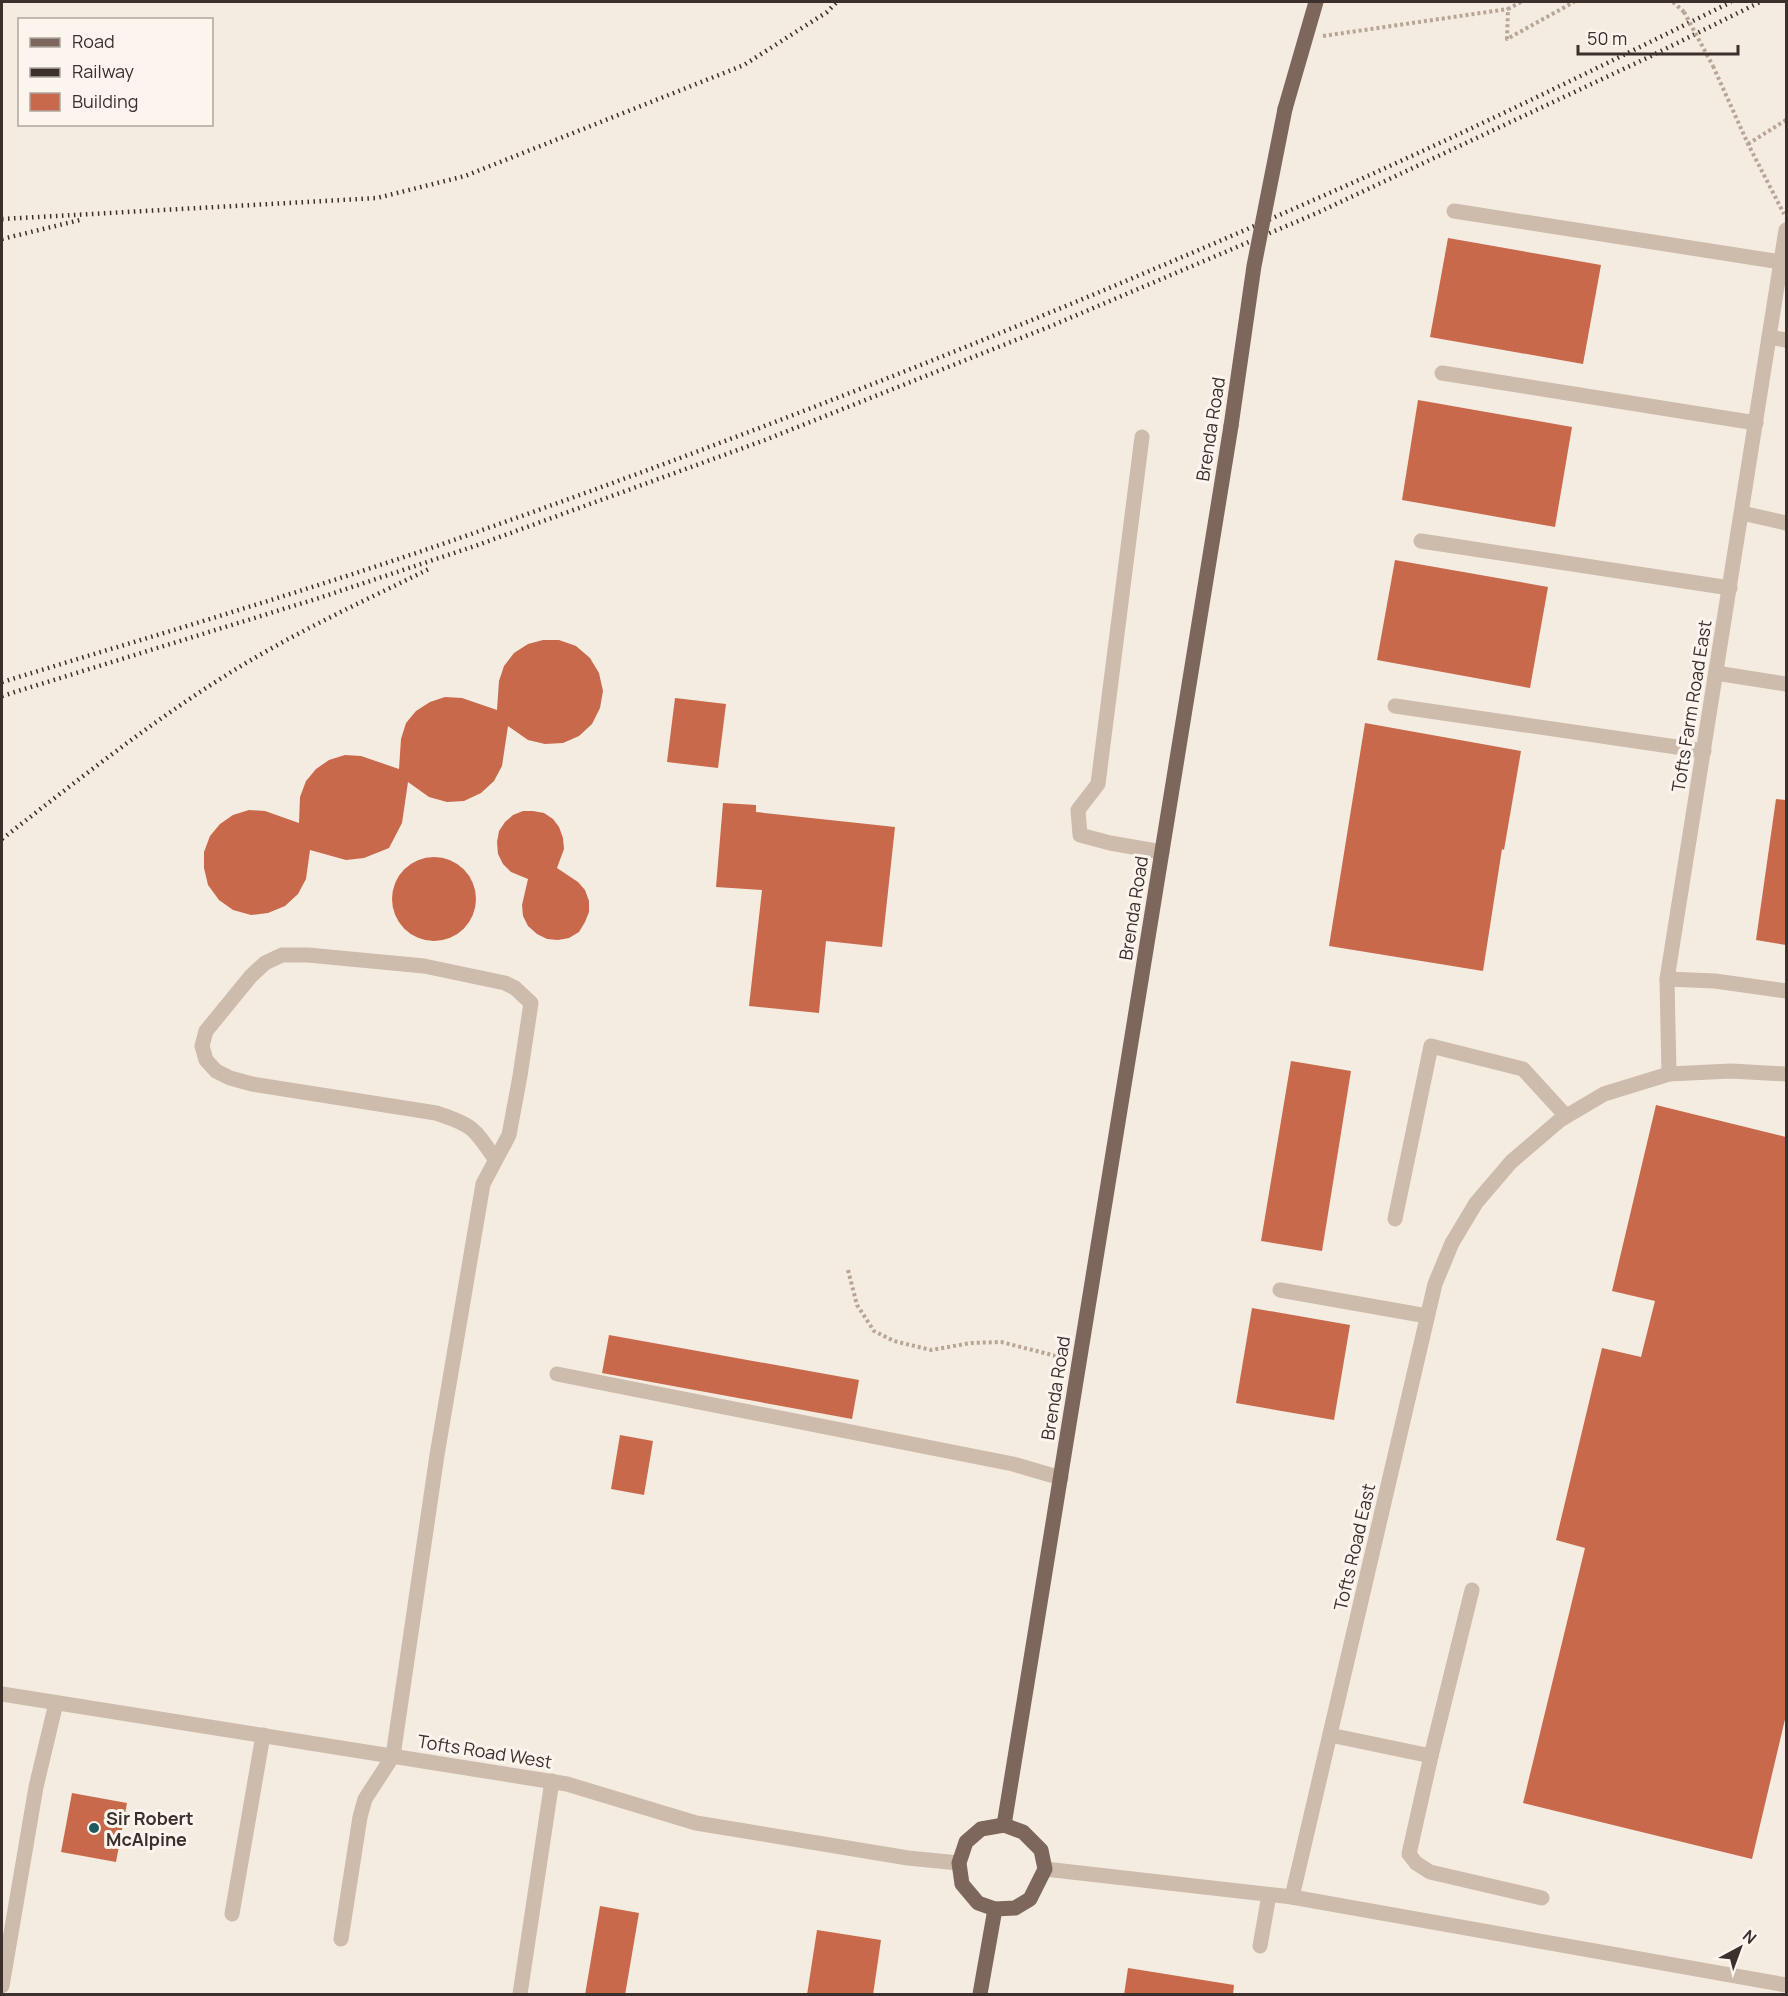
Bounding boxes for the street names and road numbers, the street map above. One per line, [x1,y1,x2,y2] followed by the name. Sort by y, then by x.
[1190,375,1230,483] street label: Brenda Road
[1666,618,1716,794] street label: Tofts Farm Road East
[1113,854,1153,962] street label: Brenda Road
[1035,1334,1075,1442] street label: Brenda Road
[1328,1481,1380,1613] street label: Tofts Road East
[416,1729,554,1773] street label: Tofts Road West

